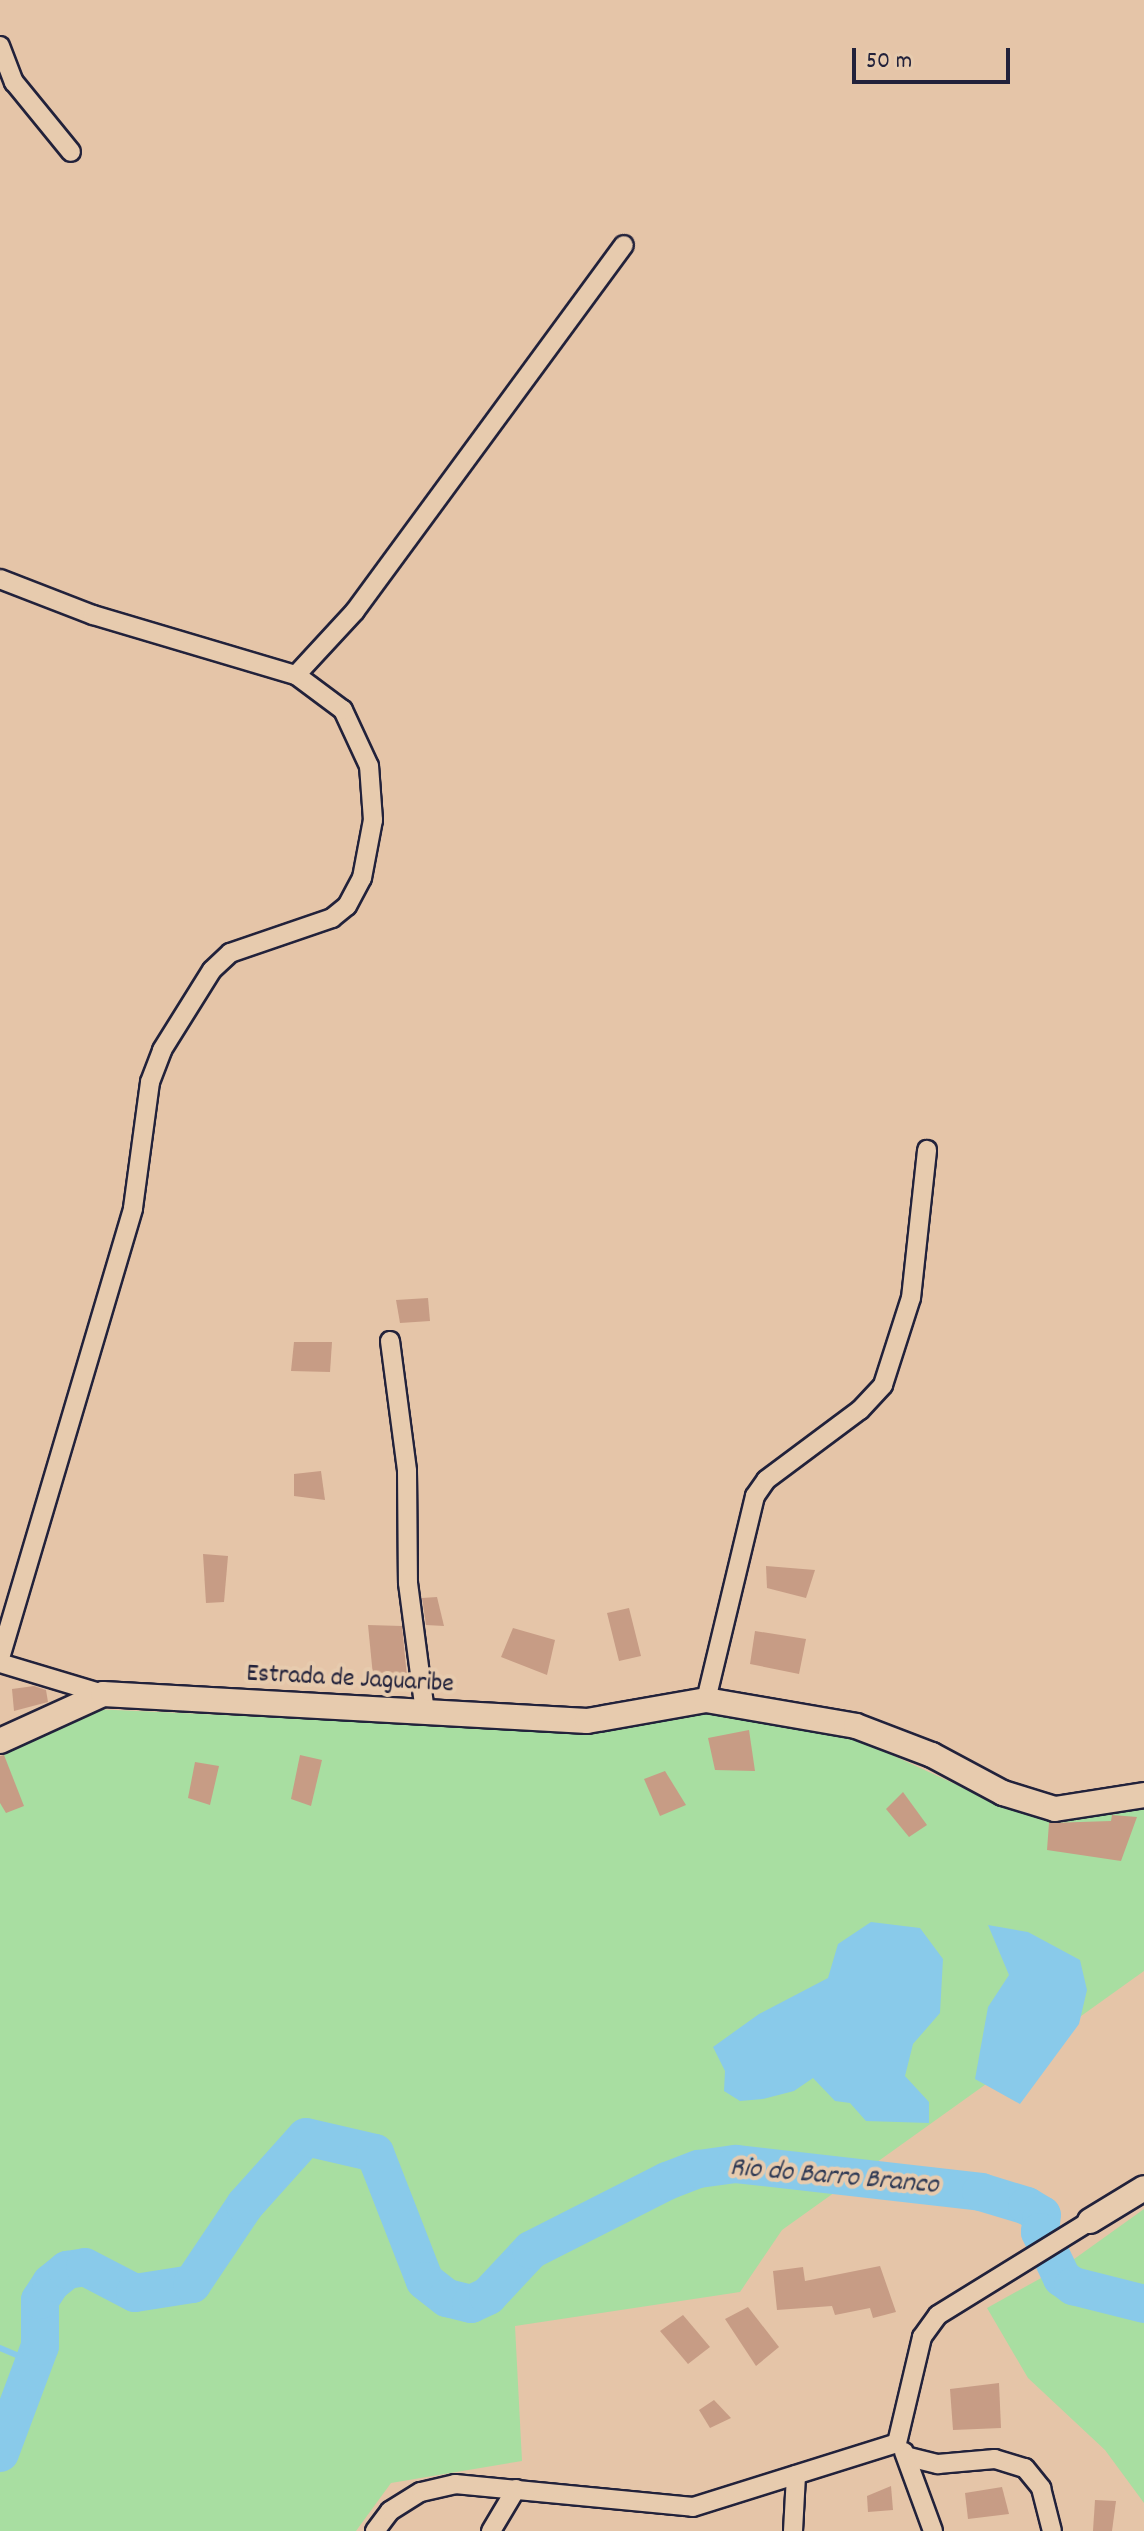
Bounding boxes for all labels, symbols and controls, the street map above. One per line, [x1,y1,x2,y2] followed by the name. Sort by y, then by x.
[856,32,1014,82] scale bar
[866,45,912,79] text: 50 m
[245,1659,455,1701] street label: Estrada de Jaguaribe
[728,2152,940,2204] water label: Rio do Barro Branco

